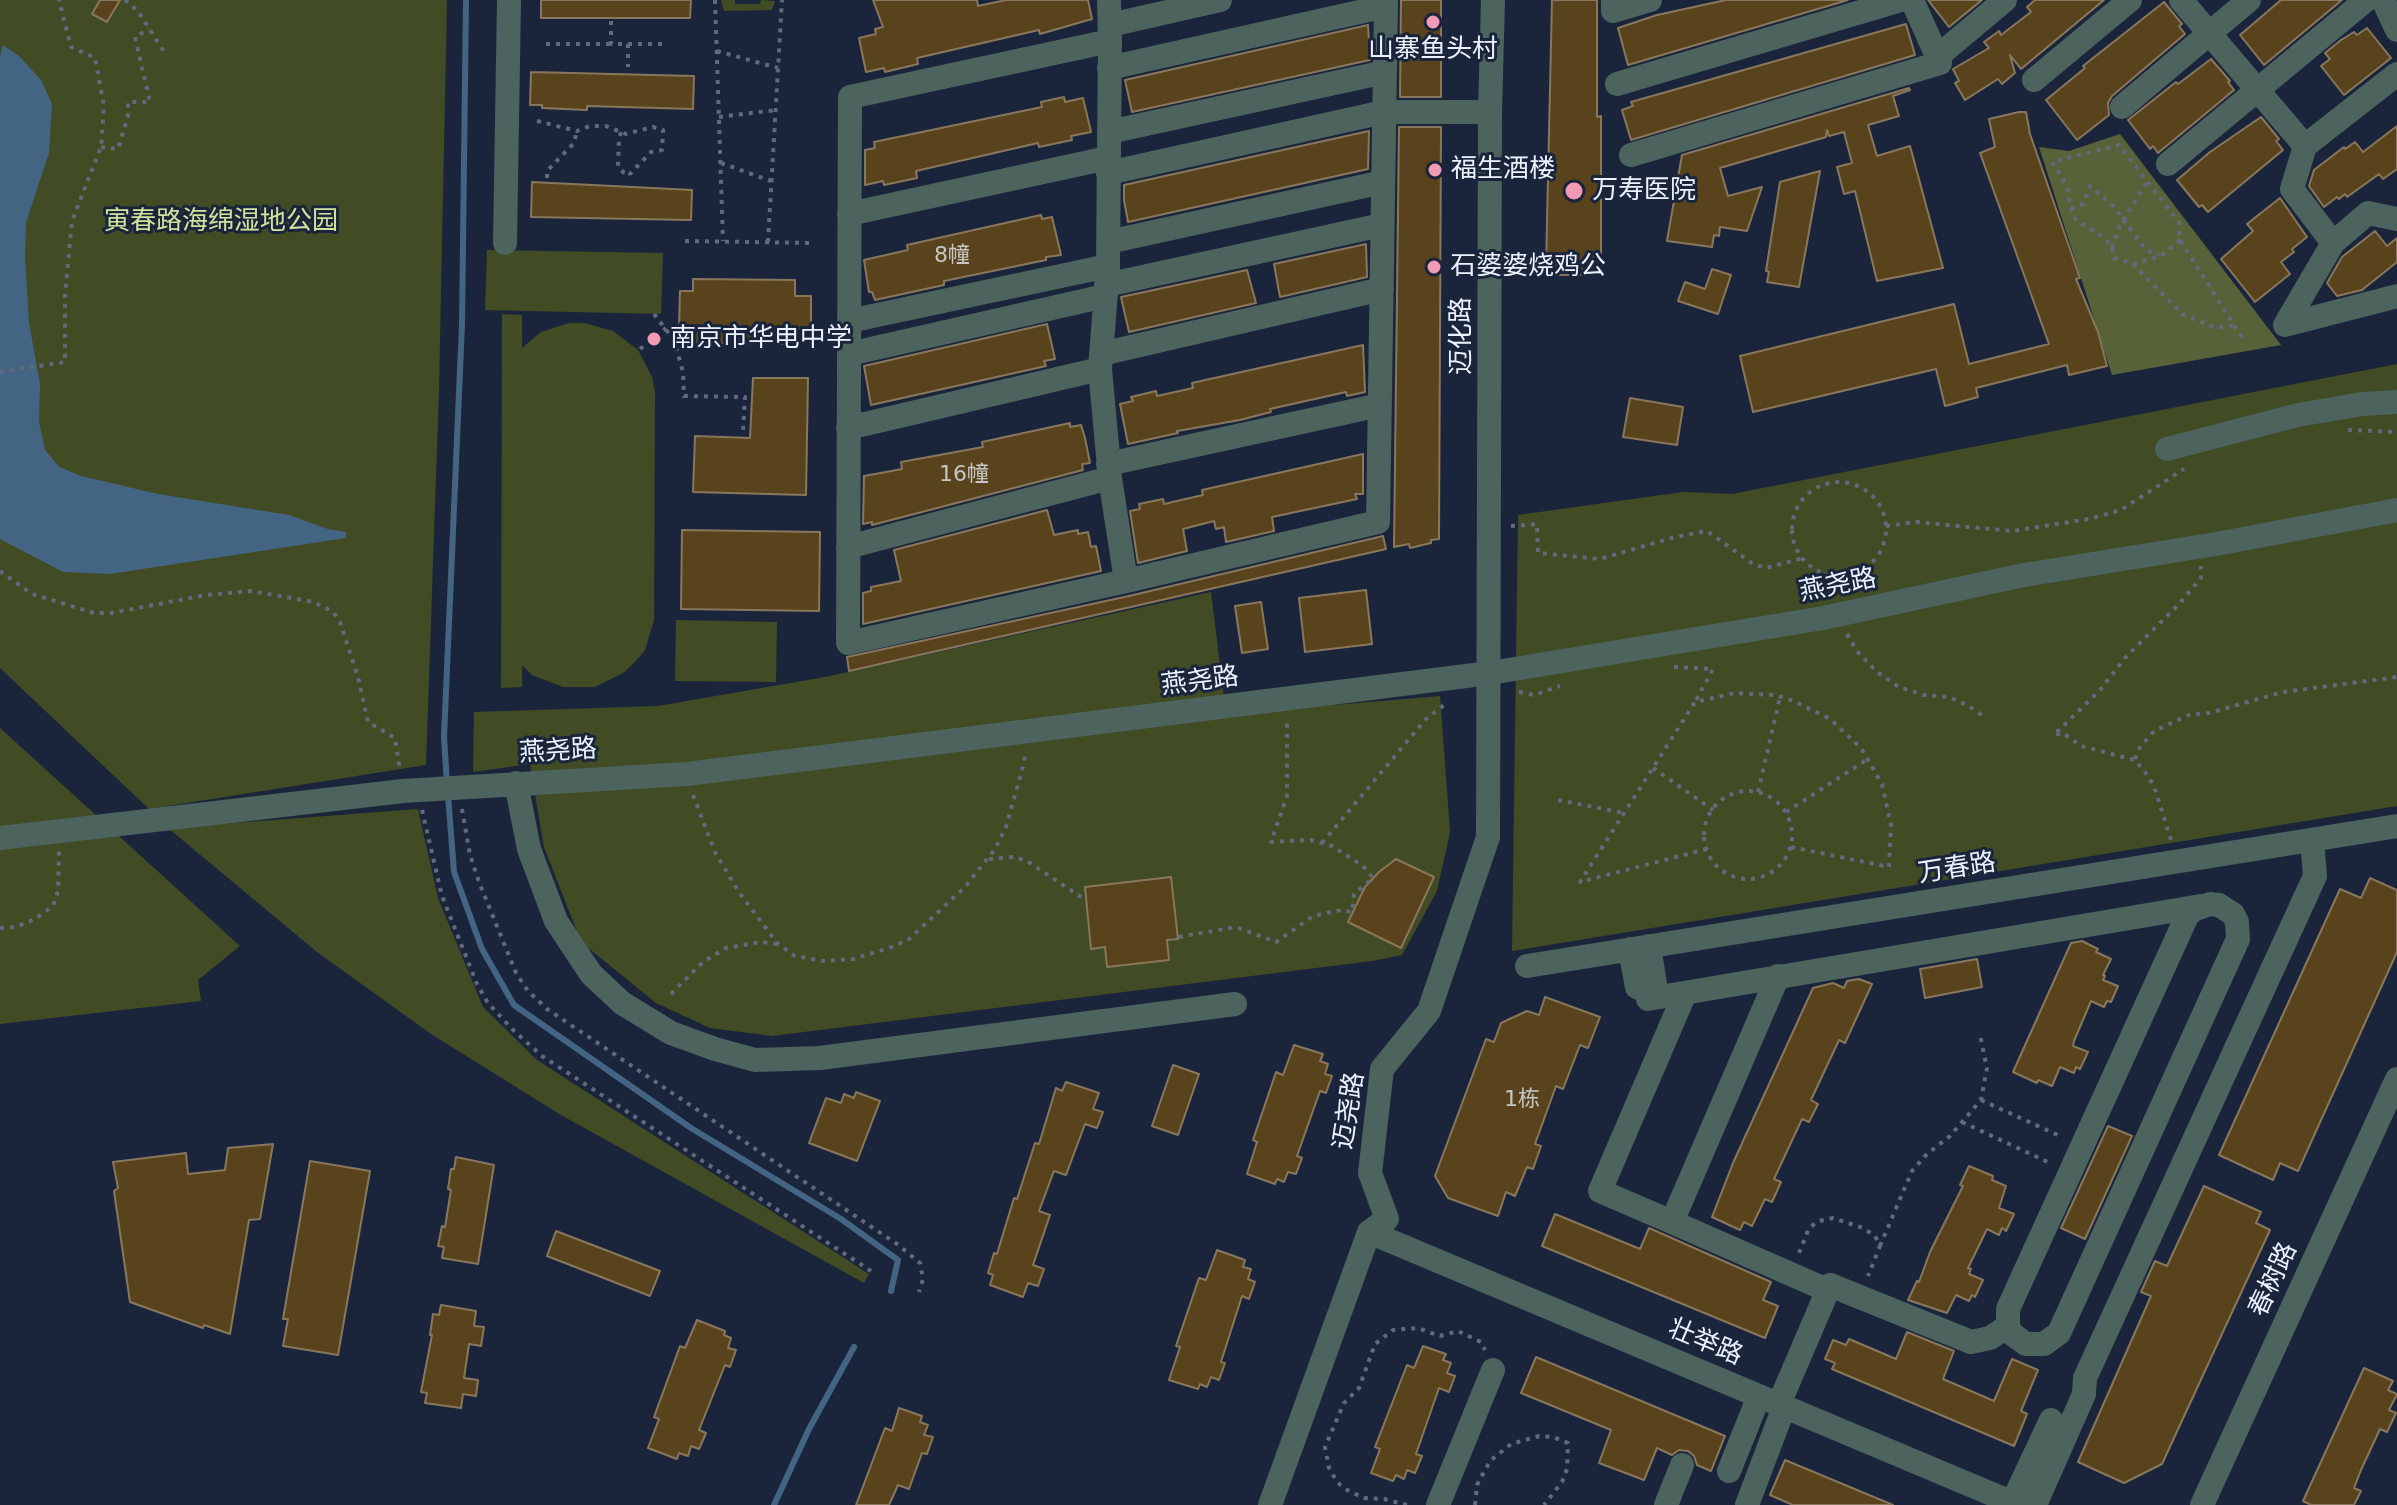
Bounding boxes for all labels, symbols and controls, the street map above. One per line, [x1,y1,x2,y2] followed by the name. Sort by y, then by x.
[1424,13,1442,31] marker: 山寨鱼头村
[1368,34,1498,66] place label: 山寨鱼头村
[1451,154,1555,186] place label: 福生酒楼
[1426,161,1444,179] marker: 福生酒楼
[1592,175,1696,207] place label: 万寿医院
[1563,180,1585,202] marker: 万寿医院
[104,206,338,238] park label: 寅春路海绵湿地公园
[934,243,970,269] house number: 8幢
[1450,251,1606,283] place label: 石婆婆烧鸡公
[1425,258,1443,276] marker: 石婆婆烧鸡公
[1446,297,1478,375] street label: 迈化路
[670,323,852,355] place label: 南京市华电中学
[645,330,663,348] marker: 南京市华电中学
[939,462,989,488] house number: 16幢
[1797,563,1879,609] street label: 燕尧路
[1159,662,1241,702] street label: 燕尧路
[518,734,598,770] street label: 燕尧路
[1916,847,1998,891] street label: 万春路
[1328,1070,1372,1152] street label: 迈尧路
[1504,1087,1540,1113] house number: 1栋
[2243,1238,2305,1322] street label: 春树路
[1663,1313,1747,1373] street label: 壮举路

